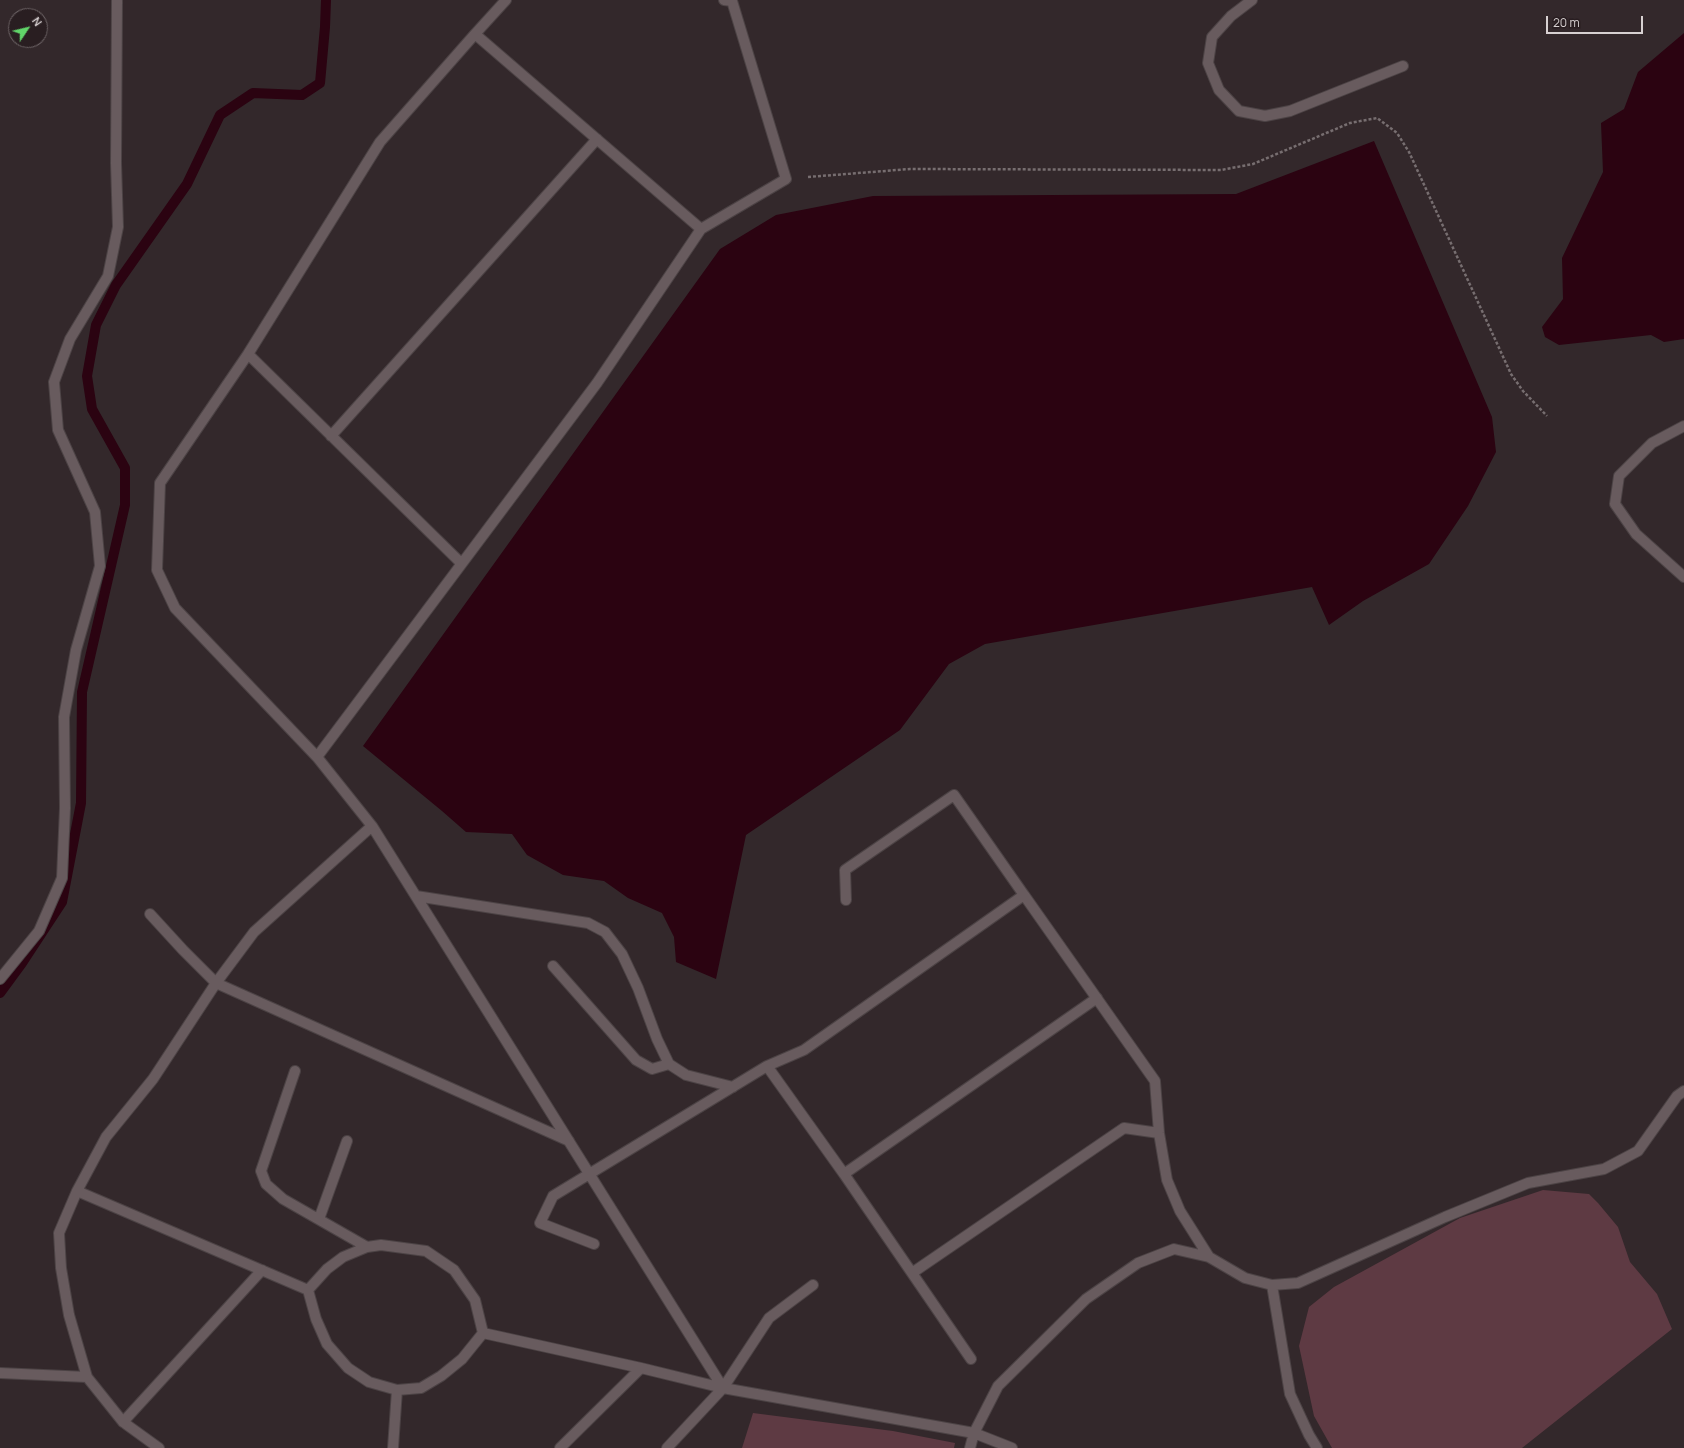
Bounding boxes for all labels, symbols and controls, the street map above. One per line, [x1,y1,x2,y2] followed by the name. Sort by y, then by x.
[8,8,48,48] north arrow
[1548,8,1645,34] scale bar
[29,14,46,29] text: N
[1553,14,1580,31] text: 20 m

